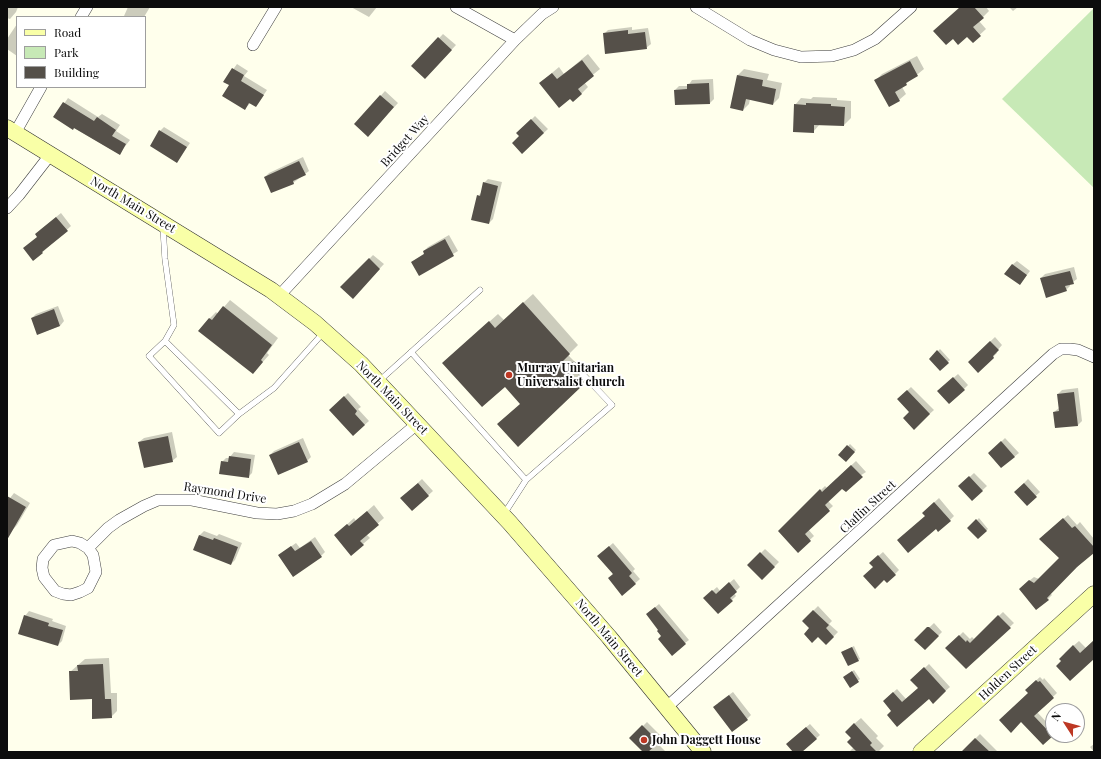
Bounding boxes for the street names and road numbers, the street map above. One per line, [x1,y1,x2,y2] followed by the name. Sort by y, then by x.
[378,112,432,170] street label: Bridget Way
[88,174,178,236] street label: North Main Street
[353,358,431,438] street label: North Main Street
[837,478,899,536] street label: Claflin Street
[183,479,267,507] street label: Raymond Drive
[572,596,646,680] street label: North Main Street
[976,642,1040,704] street label: Holden Street

